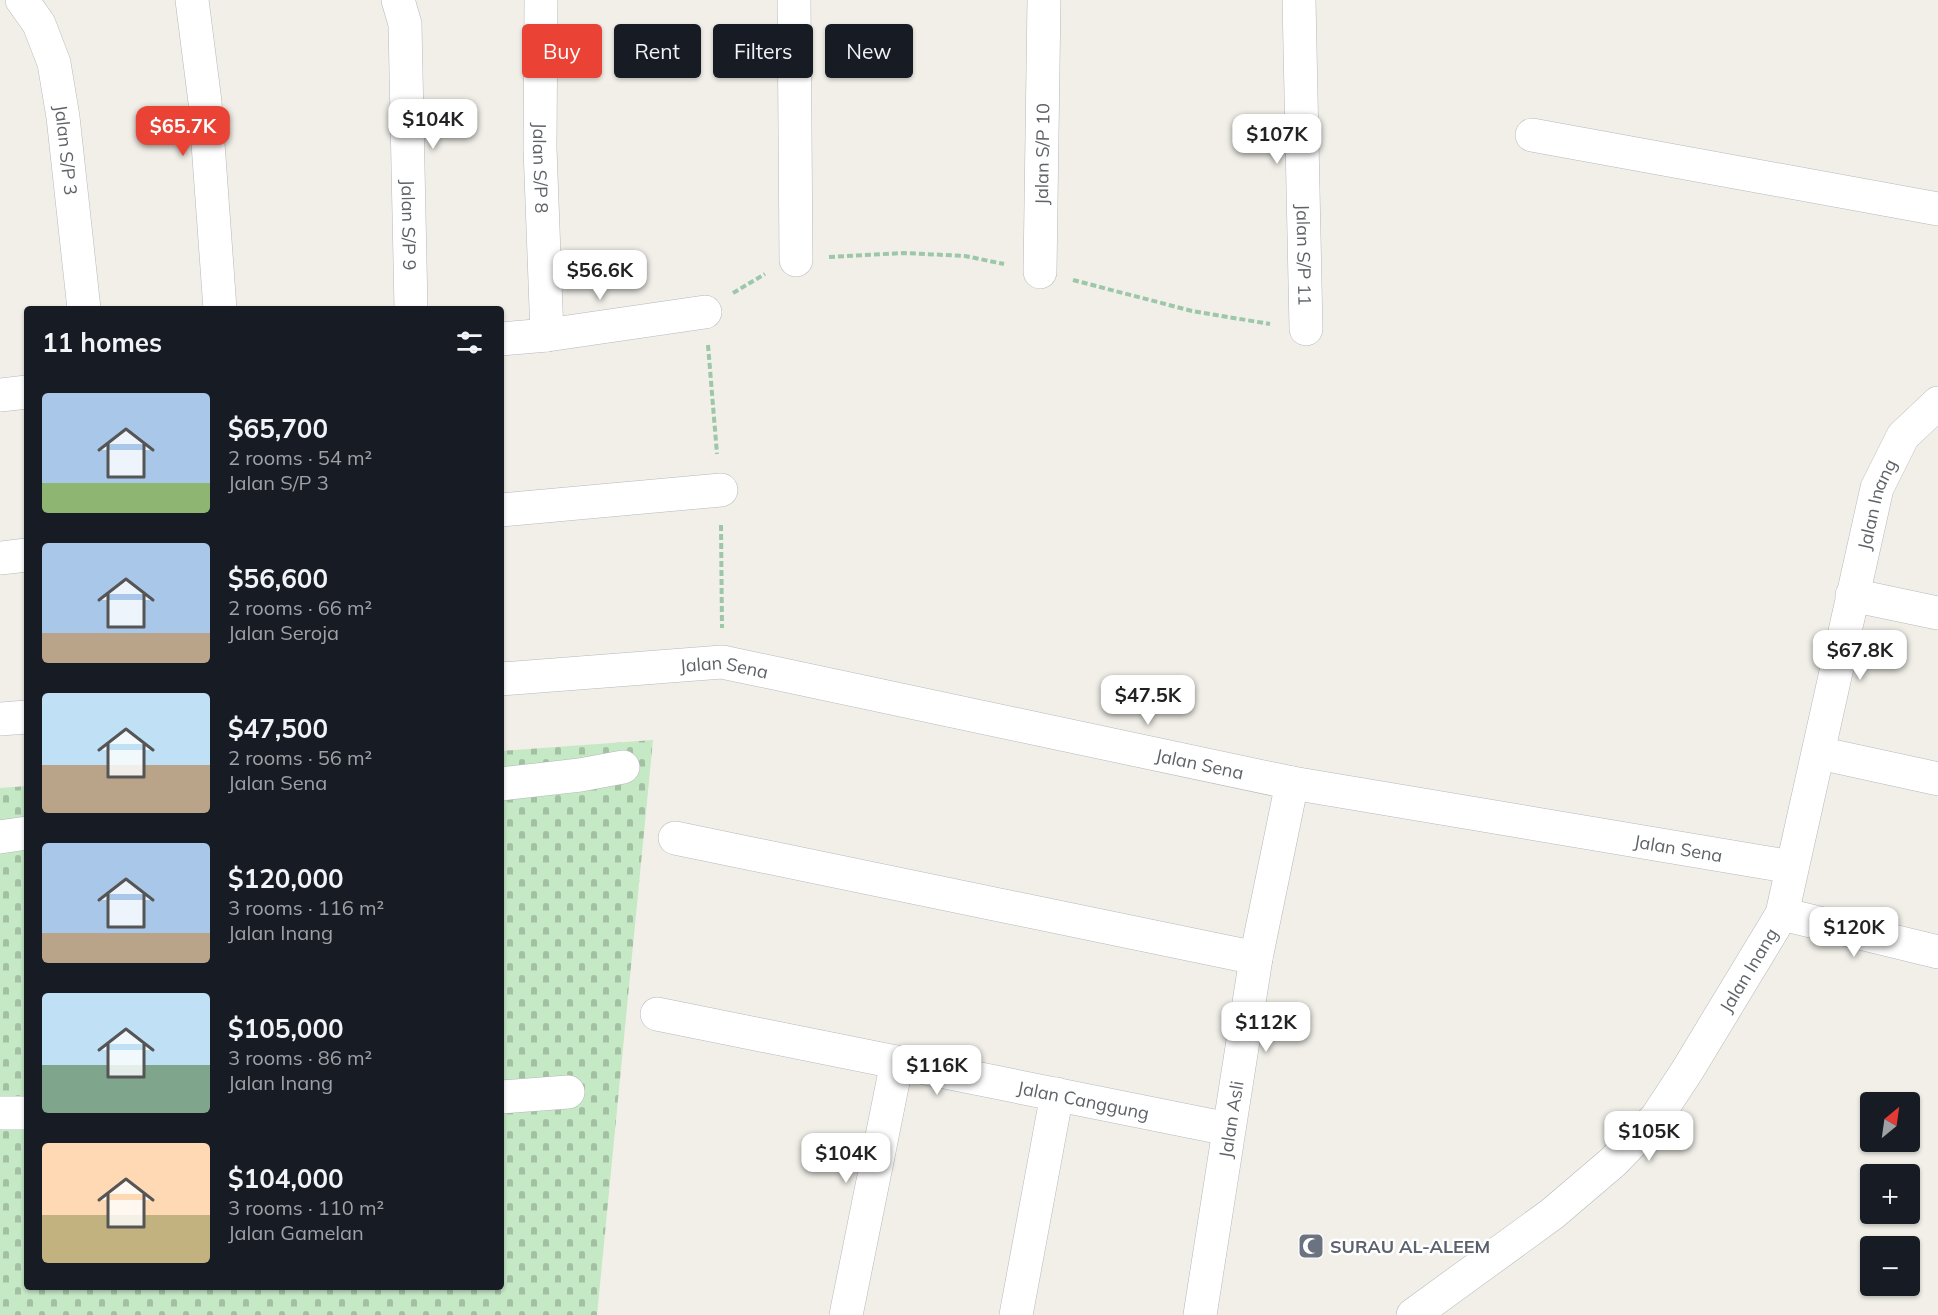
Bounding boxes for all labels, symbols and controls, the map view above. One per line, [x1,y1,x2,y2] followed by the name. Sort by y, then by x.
[522,24,602,78] chip: Buy
[614,24,701,78] chip: Rent
[713,24,813,78] chip: Filters
[825,24,913,78] chip: New
[391,99,475,150] pin: $104K
[50,103,83,196] street label: Jalan S/P 3
[1029,103,1054,205] street label: Jalan S/P 10
[134,106,232,157] pin: $65.7K
[402,106,464,131] text: $104K
[150,113,216,138] text: $65.7K
[1235,114,1319,165] pin: $107K
[1246,121,1308,146] text: $107K
[528,123,554,214] street label: Jalan S/P 8
[397,179,422,271] street label: Jalan S/P 9
[1292,204,1317,306] street label: Jalan S/P 11
[551,250,649,301] pin: $56.6K
[567,257,633,282] text: $56.6K
[42,326,162,359] text: 11 homes
[453,326,486,359] icon: filters
[228,412,328,445] text: $65,700
[90,417,162,489] icon: home
[228,445,372,470] text: 2 rooms · 54 m²
[1852,455,1901,552] street label: Jalan Inang
[228,470,329,495] text: Jalan S/P 3
[228,562,328,595] text: $56,600
[90,567,162,639] icon: home
[228,595,372,620] text: 2 rooms · 66 m²
[228,620,339,645] text: Jalan Seroja
[1811,630,1909,681] pin: $67.8K
[1827,637,1893,662] text: $67.8K
[679,651,770,683] street label: Jalan Sena
[1099,675,1197,726] pin: $47.5K
[1115,682,1181,707] text: $47.5K
[228,712,328,745] text: $47,500
[90,717,162,789] icon: home
[1154,743,1246,784] street label: Jalan Sena
[228,745,372,770] text: 2 rooms · 56 m²
[228,770,327,795] text: Jalan Sena
[1632,829,1724,867] street label: Jalan Sena
[228,862,344,895] text: $120,000
[90,867,162,939] icon: home
[228,895,384,920] text: 3 rooms · 116 m²
[1812,907,1896,958] pin: $120K
[1823,914,1885,939] text: $120K
[228,920,333,945] text: Jalan Inang
[1714,923,1783,1016] street label: Jalan Inang
[1224,1002,1308,1053] pin: $112K
[1235,1009,1297,1034] text: $112K
[228,1012,344,1045] text: $105,000
[90,1017,162,1089] icon: home
[228,1045,372,1070] text: 3 rooms · 86 m²
[895,1045,979,1096] pin: $116K
[906,1052,968,1077] text: $116K
[228,1070,333,1095] text: Jalan Inang
[1015,1075,1151,1124] street label: Jalan Canggung
[1213,1079,1248,1160] street label: Jalan Asli
[1860,1092,1920,1152] north arrow
[1860,1092,1920,1296] map controls
[1607,1111,1691,1162] pin: $105K
[1618,1118,1680,1143] text: $105K
[804,1133,888,1184] pin: $104K
[815,1140,877,1165] text: $104K
[228,1162,344,1195] text: $104,000
[1860,1164,1920,1224] button: +
[90,1167,162,1239] icon: home
[228,1195,384,1220] text: 3 rooms · 110 m²
[228,1220,364,1245] text: Jalan Gamelan
[1296,1231,1326,1261] mosque icon: SURAU AL-ALEEM
[1330,1235,1490,1258] place label: SURAU AL-ALEEM
[1860,1236,1920,1296] button: −

